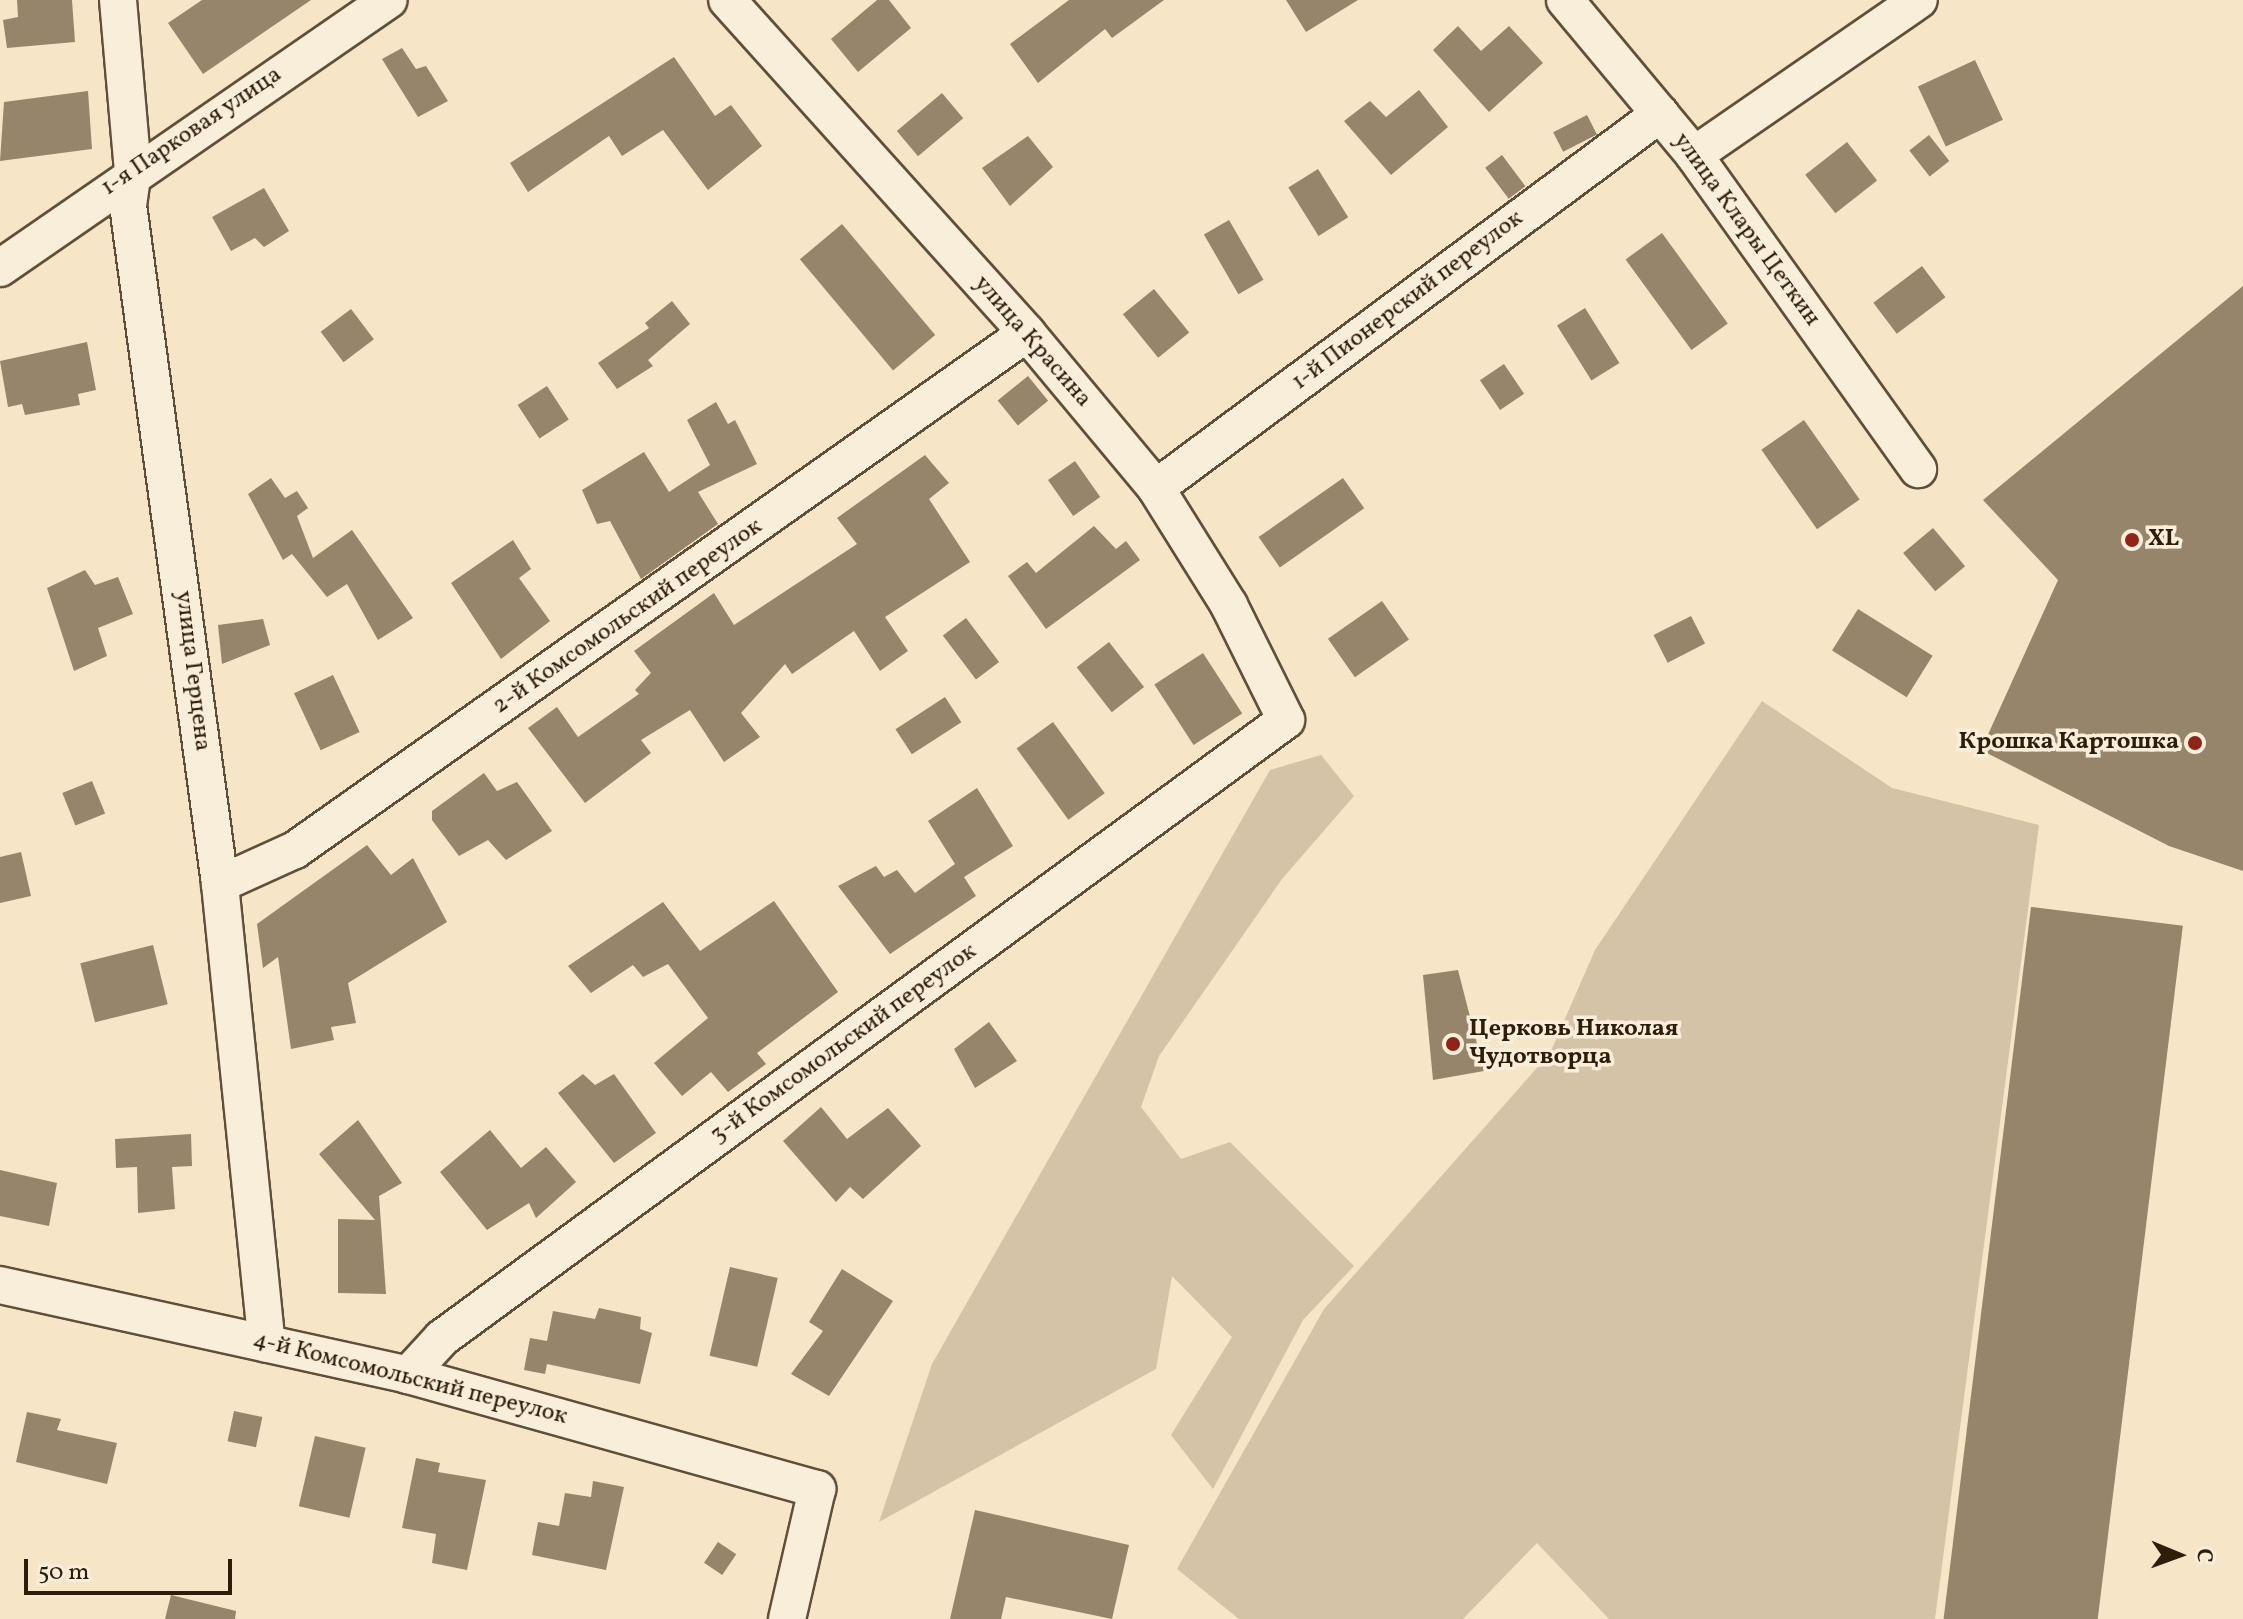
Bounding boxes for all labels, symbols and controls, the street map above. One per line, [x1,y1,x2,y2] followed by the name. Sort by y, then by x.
[96,61,288,203] street label: 1-я Парковая улица
[1666,128,1826,332] street label: улица Клары Цеткин
[1287,205,1529,397] street label: 1-й Пионерский переулок
[967,270,1097,414] street label: улица Красина
[488,513,768,721] street label: 2-й Комсомольский переулок
[2148,526,2179,554] place label: XL
[2123,531,2141,549] marker: XL
[168,589,216,753] street label: улица Герцена
[1959,729,2179,757] place label: Крошка Картошка
[2186,734,2204,752] marker: Крошка Картошка
[705,938,983,1150] street label: 3-й Комсомольский переулок
[1469,1016,1679,1072] place label: Церковь Николая Чудотворца
[1444,1035,1462,1053] marker: Церковь Николая Чудотворца
[250,1326,570,1432] street label: 4-й Комсомольский переулок
[2139,1515,2219,1595] north arrow
[28,1543,236,1593] scale bar
[2188,1548,2219,1563] text: С
[38,1556,90,1590] text: 50 m

